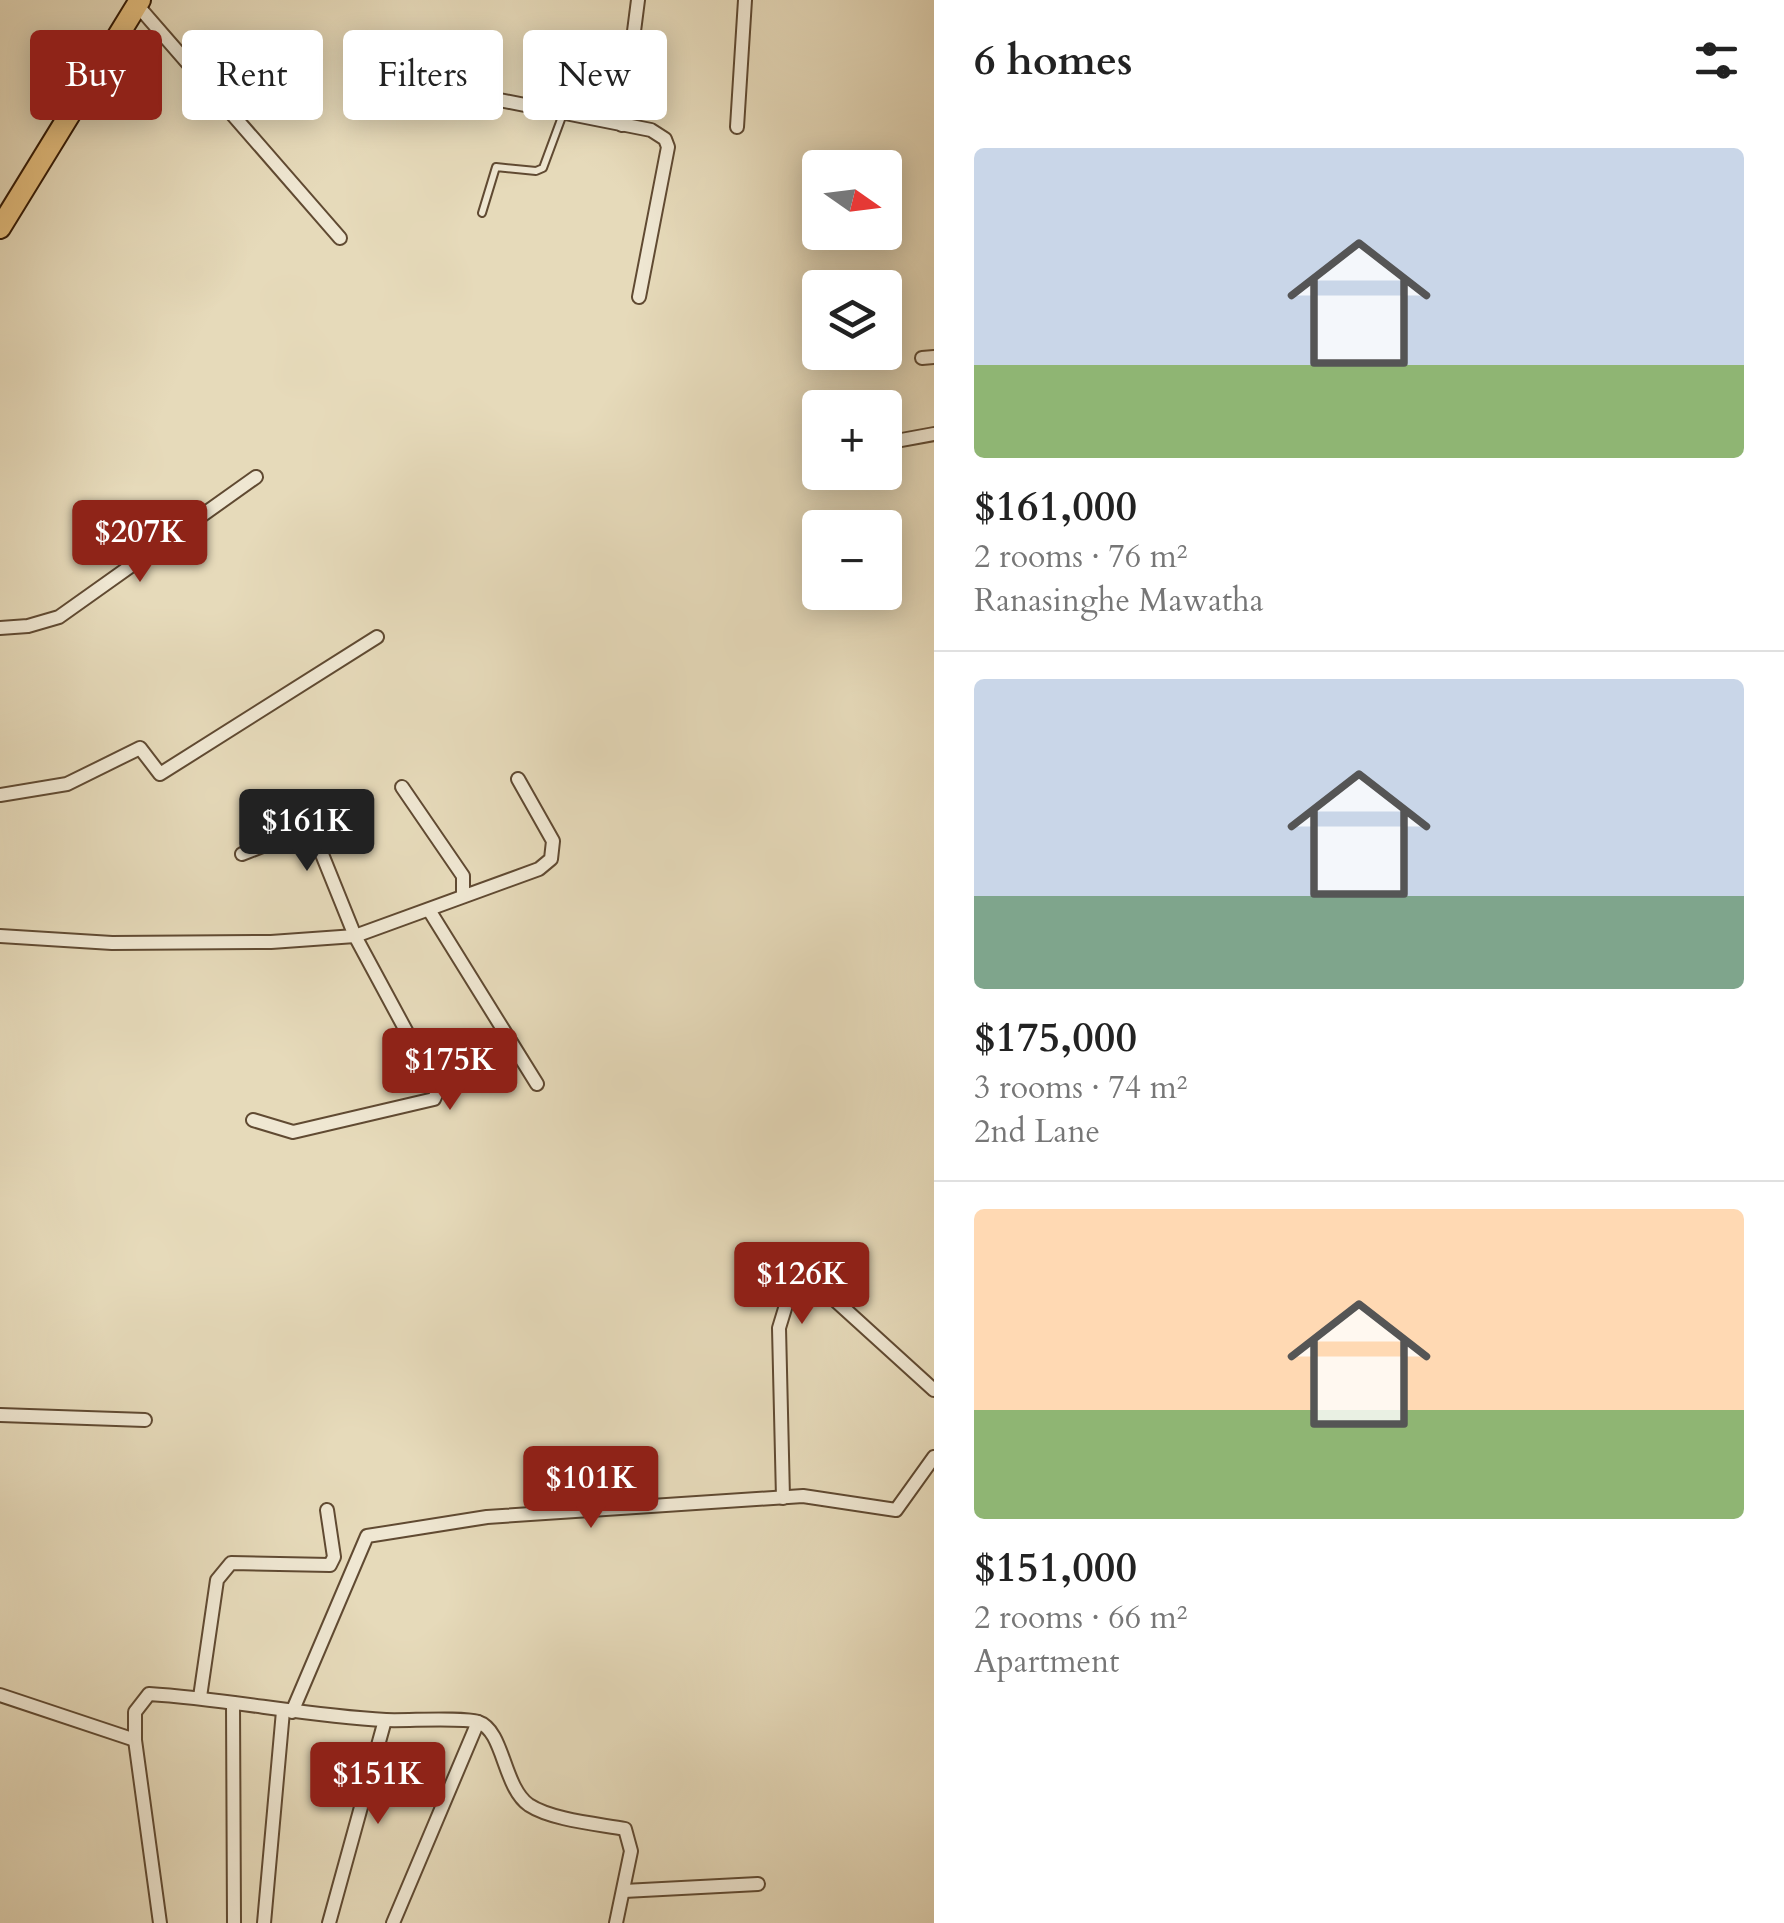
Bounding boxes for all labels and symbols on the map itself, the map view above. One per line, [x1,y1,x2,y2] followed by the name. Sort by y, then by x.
[802,150,902,250] north arrow
[70,500,210,585] pin: $207K
[237,789,377,874] pin: $161K
[380,1028,520,1113] pin: $175K
[732,1242,872,1327] pin: $126K
[521,1446,661,1531] pin: $101K
[308,1742,448,1827] pin: $151K

